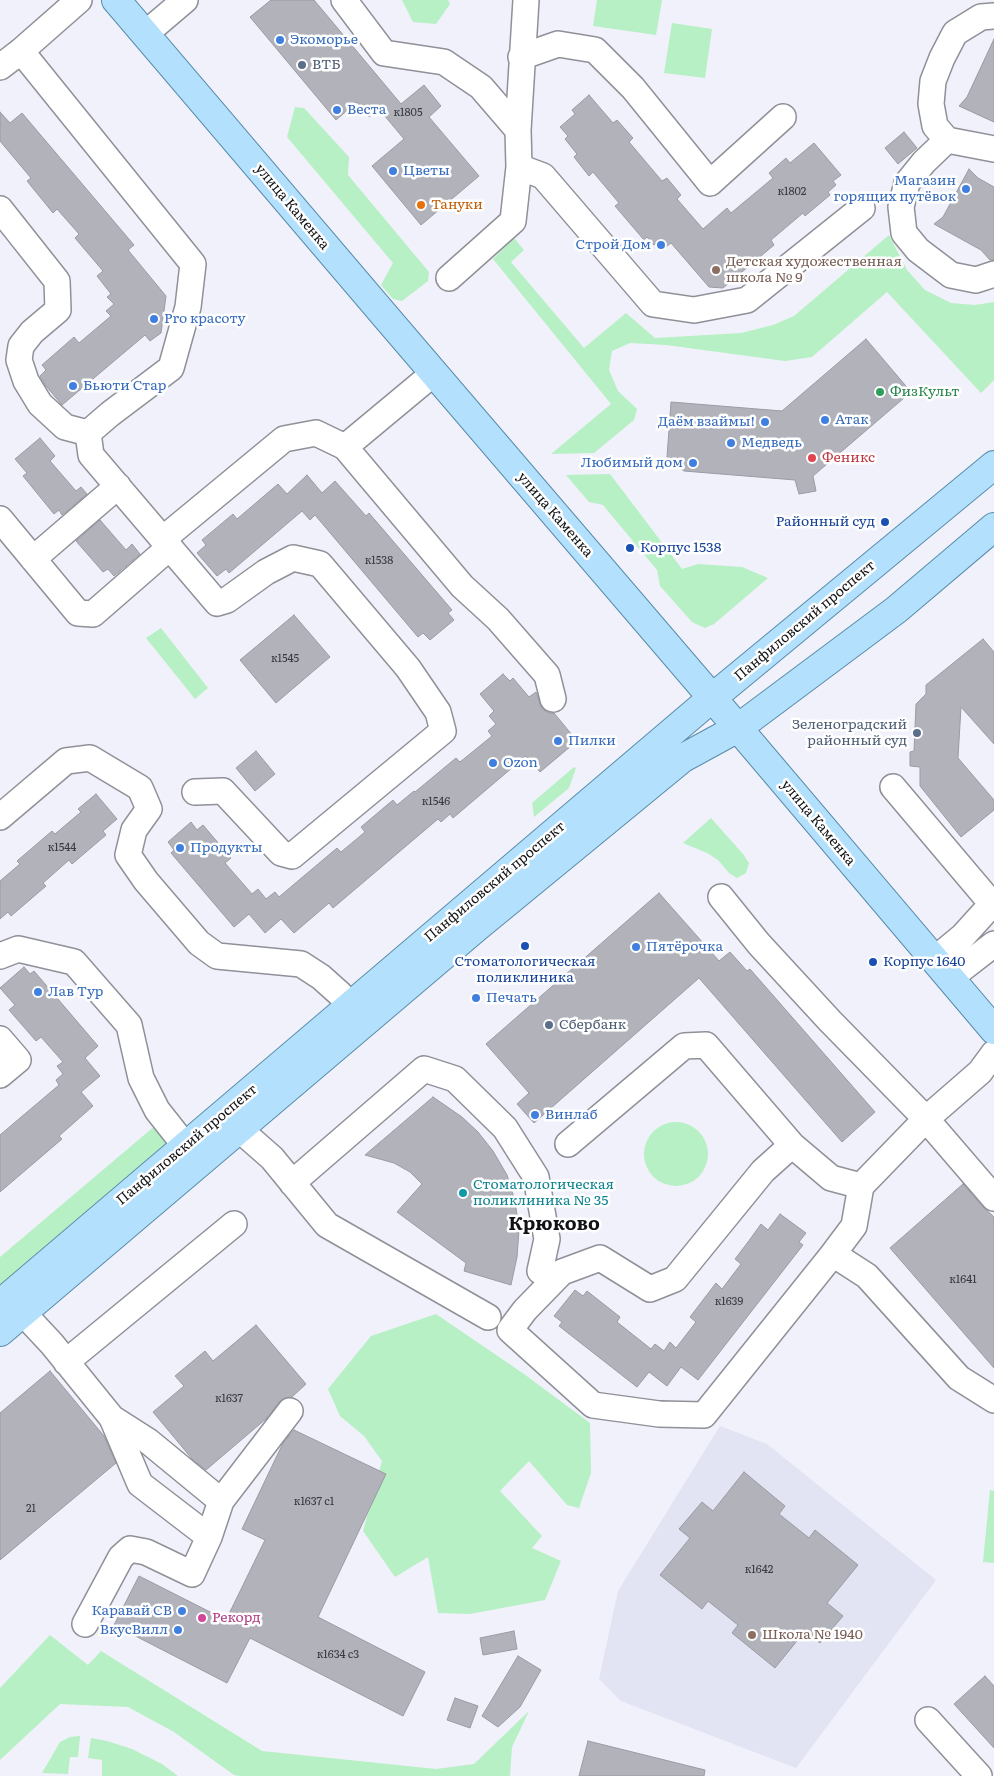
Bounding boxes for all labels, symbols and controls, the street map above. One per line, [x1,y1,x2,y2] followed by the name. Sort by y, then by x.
[290,32,358,48] place label: Экоморье
[274,34,286,46] marker: Экоморье
[312,57,341,73] place label: ВТБ
[296,59,308,71] marker: ВТБ
[347,102,386,118] place label: Веста
[331,104,343,116] marker: Веста
[394,106,422,120] house number: к1805
[251,161,333,253] street label: улица Каменка
[403,163,450,179] place label: Цветы
[387,165,399,177] marker: Цветы
[834,173,956,206] place label: Магазин горящих путёвок
[960,183,972,195] marker: Магазин горящих путёвок
[778,185,806,199] house number: к1802
[431,197,483,213] place label: Тануки
[415,199,427,211] marker: Тануки
[576,237,651,253] place label: Строй Дом
[655,239,667,251] marker: Строй Дом
[726,254,902,286] place label: Детская художественная школа № 9
[710,264,722,276] marker: Детская художественная школа № 9
[164,311,245,327] place label: Pro красоту
[148,313,160,325] marker: Pro красоту
[83,378,166,394] place label: Бьюти Стар
[67,380,79,392] marker: Бьюти Стар
[890,384,959,400] place label: ФизКульт
[874,386,886,398] marker: ФизКульт
[835,412,869,428] place label: Атак
[658,414,755,430] place label: Даём взаймы!
[819,414,831,426] marker: Атак
[759,416,771,428] marker: Даём взаймы!
[741,435,802,451] place label: Медведь
[725,437,737,449] marker: Медведь
[822,450,875,466] place label: Феникс
[806,452,818,464] marker: Феникс
[581,455,683,471] place label: Любимый дом
[687,457,699,469] marker: Любимый дом
[514,469,596,561] street label: улица Каменка
[776,514,875,530] place label: Районный суд
[879,516,891,528] marker: Районный суд
[640,540,721,556] place label: Корпус 1538
[624,542,636,554] marker: Корпус 1538
[365,554,393,568] house number: к1538
[731,557,879,685] street label: Панфиловский проспект
[271,652,299,666] house number: к1545
[792,717,907,750] place label: Зеленоградский районный суд
[911,727,923,739] marker: Зеленоградский районный суд
[568,733,616,749] place label: Пилки
[552,735,564,747] marker: Пилки
[503,755,538,771] place label: Ozon
[487,757,499,769] marker: Ozon
[777,777,859,869] street label: улица Каменка
[422,795,450,809] house number: к1546
[421,818,569,946] street label: Панфиловский проспект
[190,840,263,856] place label: Продукты
[48,841,76,855] house number: к1544
[174,842,186,854] marker: Продукты
[646,939,723,955] place label: Пятёрочка
[519,940,531,952] marker: Стоматологическая поликлиника
[630,941,642,953] marker: Пятёрочка
[455,954,595,986] place label: Стоматологическая поликлиника
[883,954,965,970] place label: Корпус 1640
[867,956,879,968] marker: Корпус 1640
[48,984,103,1000] place label: Лав Тур
[32,986,44,998] marker: Лав Тур
[486,990,537,1006] place label: Печать
[470,992,482,1004] marker: Печать
[559,1017,626,1033] place label: Сбербанк
[543,1019,555,1031] marker: Сбербанк
[113,1081,261,1209] street label: Панфиловский проспект
[545,1107,598,1123] place label: Винлаб
[529,1109,541,1121] marker: Винлаб
[473,1177,614,1210] place label: Стоматологическая поликлиника № 35
[457,1187,469,1199] marker: Стоматологическая поликлиника № 35
[508,1213,600,1235] district label: Крюково
[949,1273,977,1287] house number: к1641
[715,1295,743,1309] house number: к1639
[215,1392,243,1406] house number: к1637
[294,1495,334,1509] house number: к1637 с1
[26,1502,36,1516] house number: 21
[745,1563,773,1577] house number: к1642
[92,1603,172,1619] place label: Каравай СВ
[176,1605,188,1617] marker: Каравай СВ
[212,1610,261,1626] place label: Рекорд
[196,1612,208,1624] marker: Рекорд
[100,1622,168,1638] place label: ВкусВилл
[172,1624,184,1636] marker: ВкусВилл
[762,1627,863,1643] place label: Школа № 1940
[746,1629,758,1641] marker: Школа № 1940
[317,1648,359,1662] house number: к1634 с3

